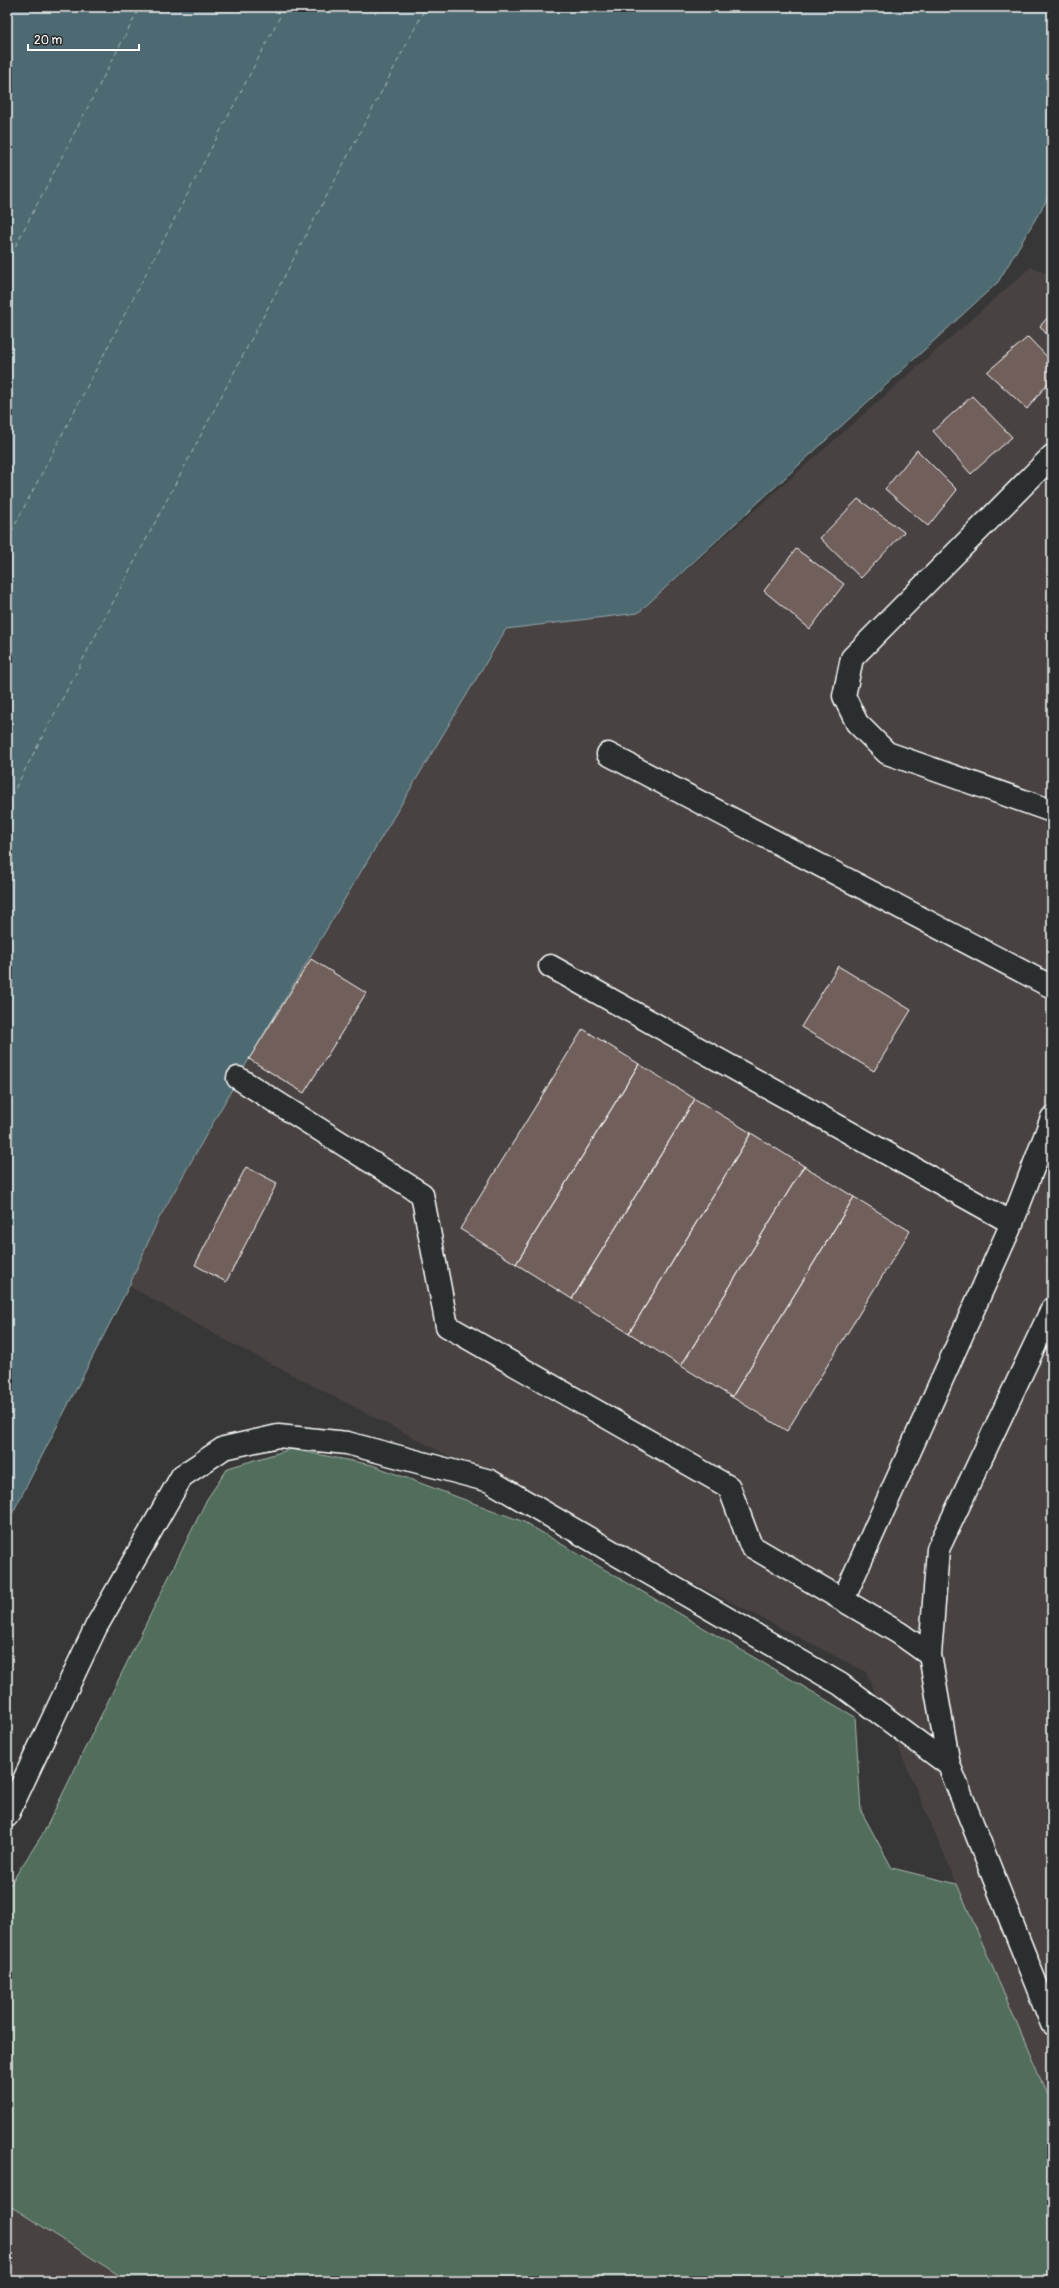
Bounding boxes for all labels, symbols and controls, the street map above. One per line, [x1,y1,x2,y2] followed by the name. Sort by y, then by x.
[28,26,139,52] scale bar
[34,33,63,48] text: 20 m

